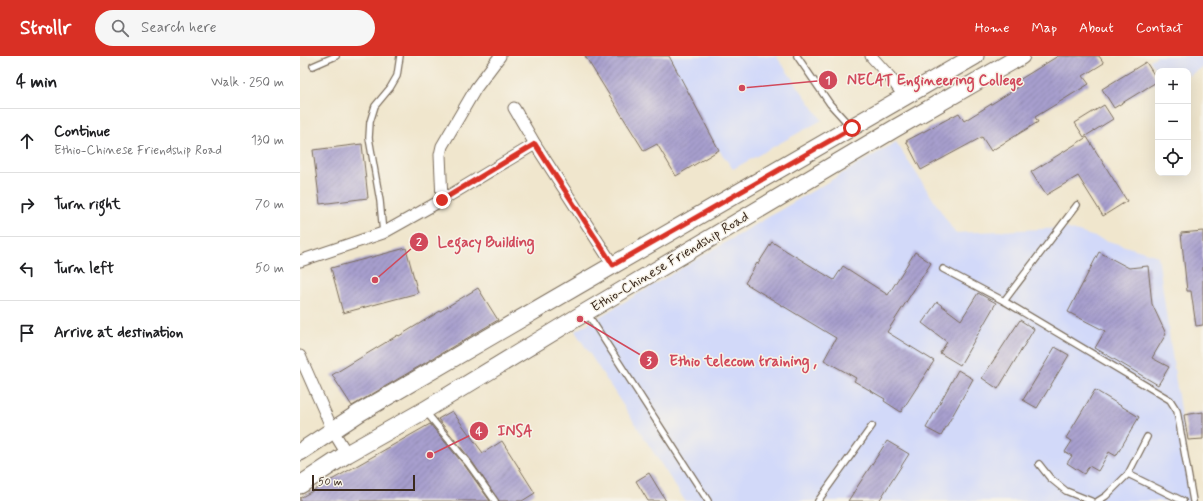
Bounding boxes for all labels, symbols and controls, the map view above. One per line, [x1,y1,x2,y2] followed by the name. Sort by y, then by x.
[95,10,375,46] search box
[20,16,71,41] text: Strollr
[109,17,131,39] icon: search
[141,18,217,38] text: Search here
[975,19,1009,37] text: Home
[1031,19,1057,37] text: Map
[1079,19,1114,37] text: About
[1136,19,1183,37] text: Contact
[818,67,1031,94] callout: NECAT Engineering College
[1155,68,1191,176] map controls
[1155,68,1191,104] button: +
[16,71,57,93] text: 4 min
[847,71,1023,93] text: NECAT Engineering College
[825,73,831,89] text: 1
[211,74,284,91] text: Walk · 250 m
[1155,104,1191,140] button: −
[843,119,861,137] route start
[54,122,110,142] text: Continue
[16,130,38,152] icon: ahead
[251,132,284,149] text: 130 m
[1155,140,1191,176] button: locate
[54,142,222,159] text: Ethio-Chinese Friendship Road
[433,191,451,209] route end
[16,194,38,216] icon: right
[54,195,121,215] text: Turn right
[255,196,284,213] text: 70 m
[588,208,752,316] street label: Ethio-Chinese Friendship Road
[409,228,543,255] callout: Legacy Building
[438,233,535,255] text: Legacy Building
[416,235,422,251] text: 2
[16,258,38,280] icon: left
[54,259,114,279] text: Turn left
[255,260,284,277] text: 50 m
[16,322,38,344] icon: arrive
[54,323,183,343] text: Arrive at destination
[639,347,828,374] callout: Ethio telecom training ,
[669,352,817,374] text: Ethio telecom training ,
[646,354,652,370] text: 3
[469,418,540,445] callout: INSA
[497,422,533,442] text: INSA
[476,424,483,440] text: 4
[312,473,415,492] scale bar
[318,475,343,489] text: 50 m

